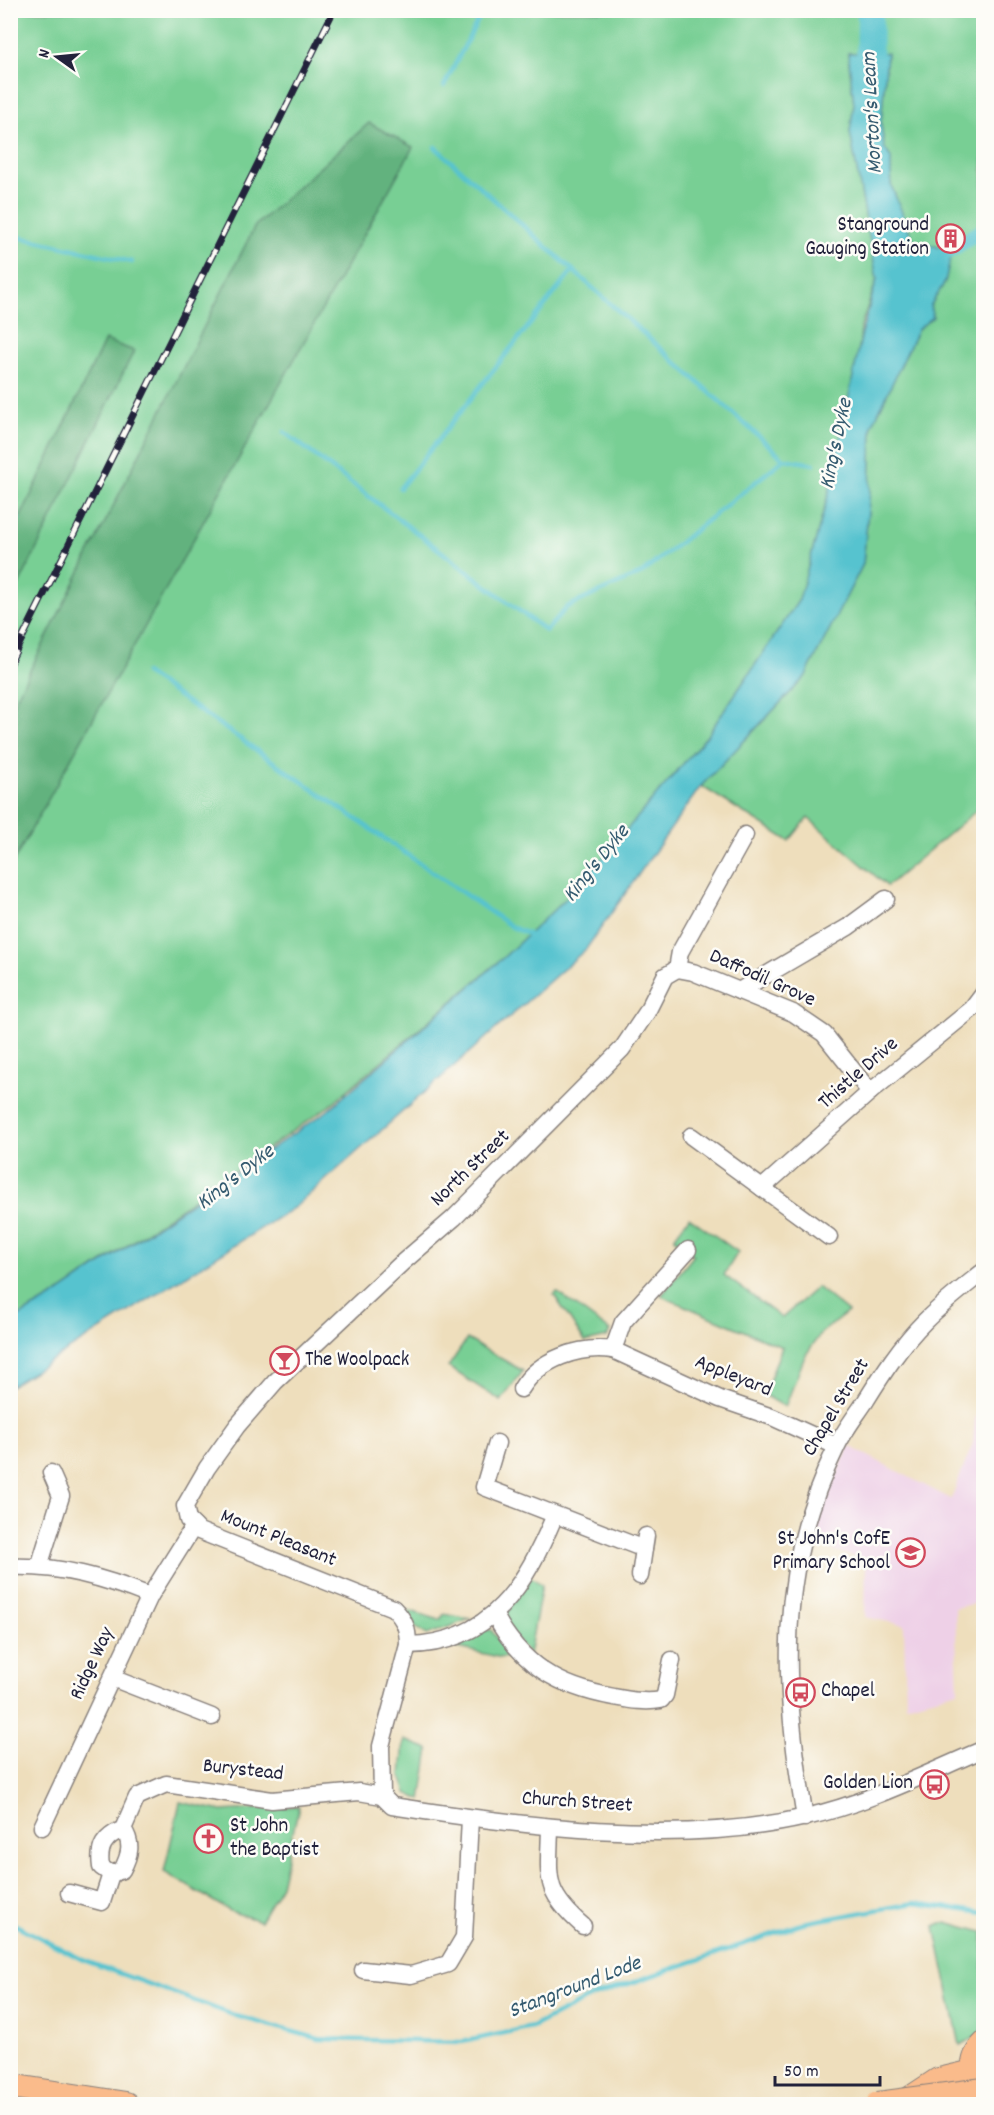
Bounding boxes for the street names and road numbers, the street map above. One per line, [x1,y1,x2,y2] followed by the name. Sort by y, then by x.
[704,942,820,1016] street label: Daffodil Grove
[812,1031,906,1117] street label: Thistle Drive
[424,1123,518,1215] street label: North Street
[690,1348,776,1406] street label: Appleyard
[796,1353,878,1463] street label: Chapel Street
[215,1502,341,1576] street label: Mount Pleasant
[63,1622,123,1705] street label: Ridge Way
[201,1752,285,1790] street label: Burystead
[521,1784,634,1822] street label: Church Street

